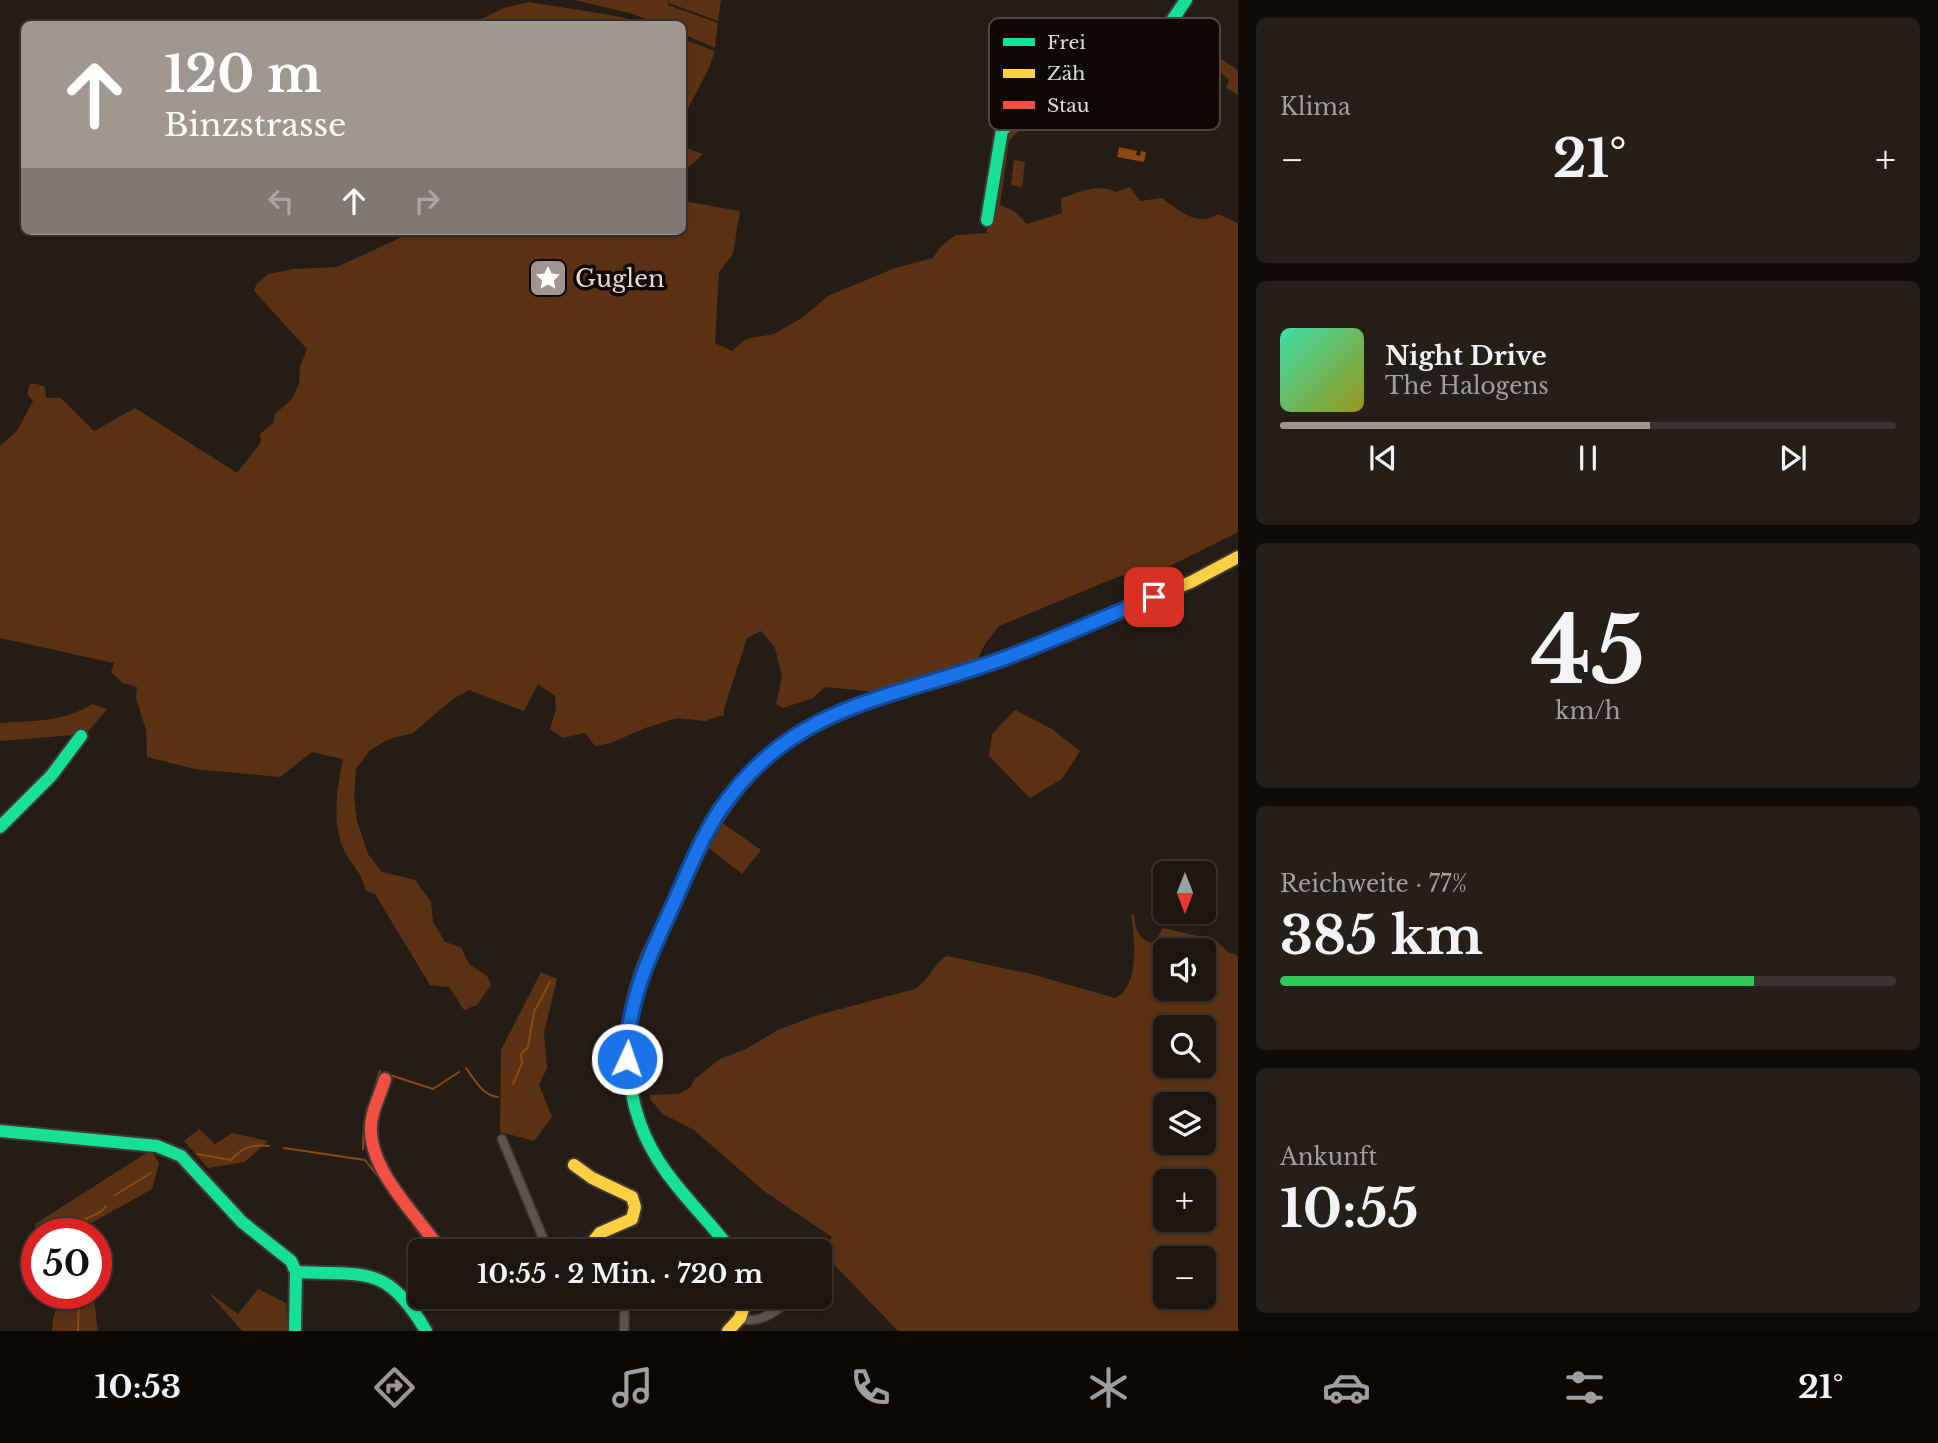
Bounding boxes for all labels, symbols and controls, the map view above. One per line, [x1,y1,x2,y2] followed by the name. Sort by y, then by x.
[989,18,1220,130] legend
[1047,31,1086,54] text: Frei
[164,44,322,105] text: 120 m
[49,49,140,140] icon: ahead
[1047,62,1085,85] text: Zäh
[1280,93,1351,121] text: Klima
[1047,94,1090,117] text: Stau
[164,105,346,145] text: Binzstrasse
[1553,127,1627,191] text: 21°
[1280,136,1304,183] text: −
[1875,136,1896,183] text: +
[262,182,300,220] icon: left
[335,182,373,220] icon: ahead
[408,182,446,220] icon: right
[527,257,569,299] place icon: Guglen
[575,264,664,293] place label: Guglen
[1385,340,1547,372] text: Night Drive
[1385,372,1549,400] text: The Halogens
[1364,439,1402,477] icon: previous
[1569,439,1607,477] icon: pause
[1774,439,1812,477] icon: next
[1124,567,1184,627] pin
[1135,578,1173,616] icon: arrive
[1531,595,1645,708] text: 45
[1555,697,1621,725] text: km/h
[1153,861,1216,924] north arrow
[1153,861,1216,1309] map controls
[1280,870,1467,898] text: Reichweite · 77%
[1280,904,1483,968] text: 385 km
[1153,938,1216,1001] button: sound
[1153,1015,1216,1078] button: search
[590,1022,664,1096] position arrow
[1153,1092,1216,1155] button: layers
[1280,1143,1377,1171] text: Ankunft
[1153,1169,1216,1232] button: +
[1280,1177,1419,1241] text: 10:55
[21,1218,112,1309] speed limit sign: 50
[1153,1246,1216,1309] button: −
[477,1258,763,1290] text: 10:55 · 2 Min. · 720 m
[370,1363,419,1412] icon: directions
[608,1363,657,1412] icon: music
[846,1363,895,1412] icon: phone
[1084,1363,1133,1412] icon: climate
[1322,1363,1371,1412] icon: car
[1560,1363,1609,1412] icon: filters
[94,1367,181,1407] text: 10:53
[1798,1367,1843,1407] text: 21°

